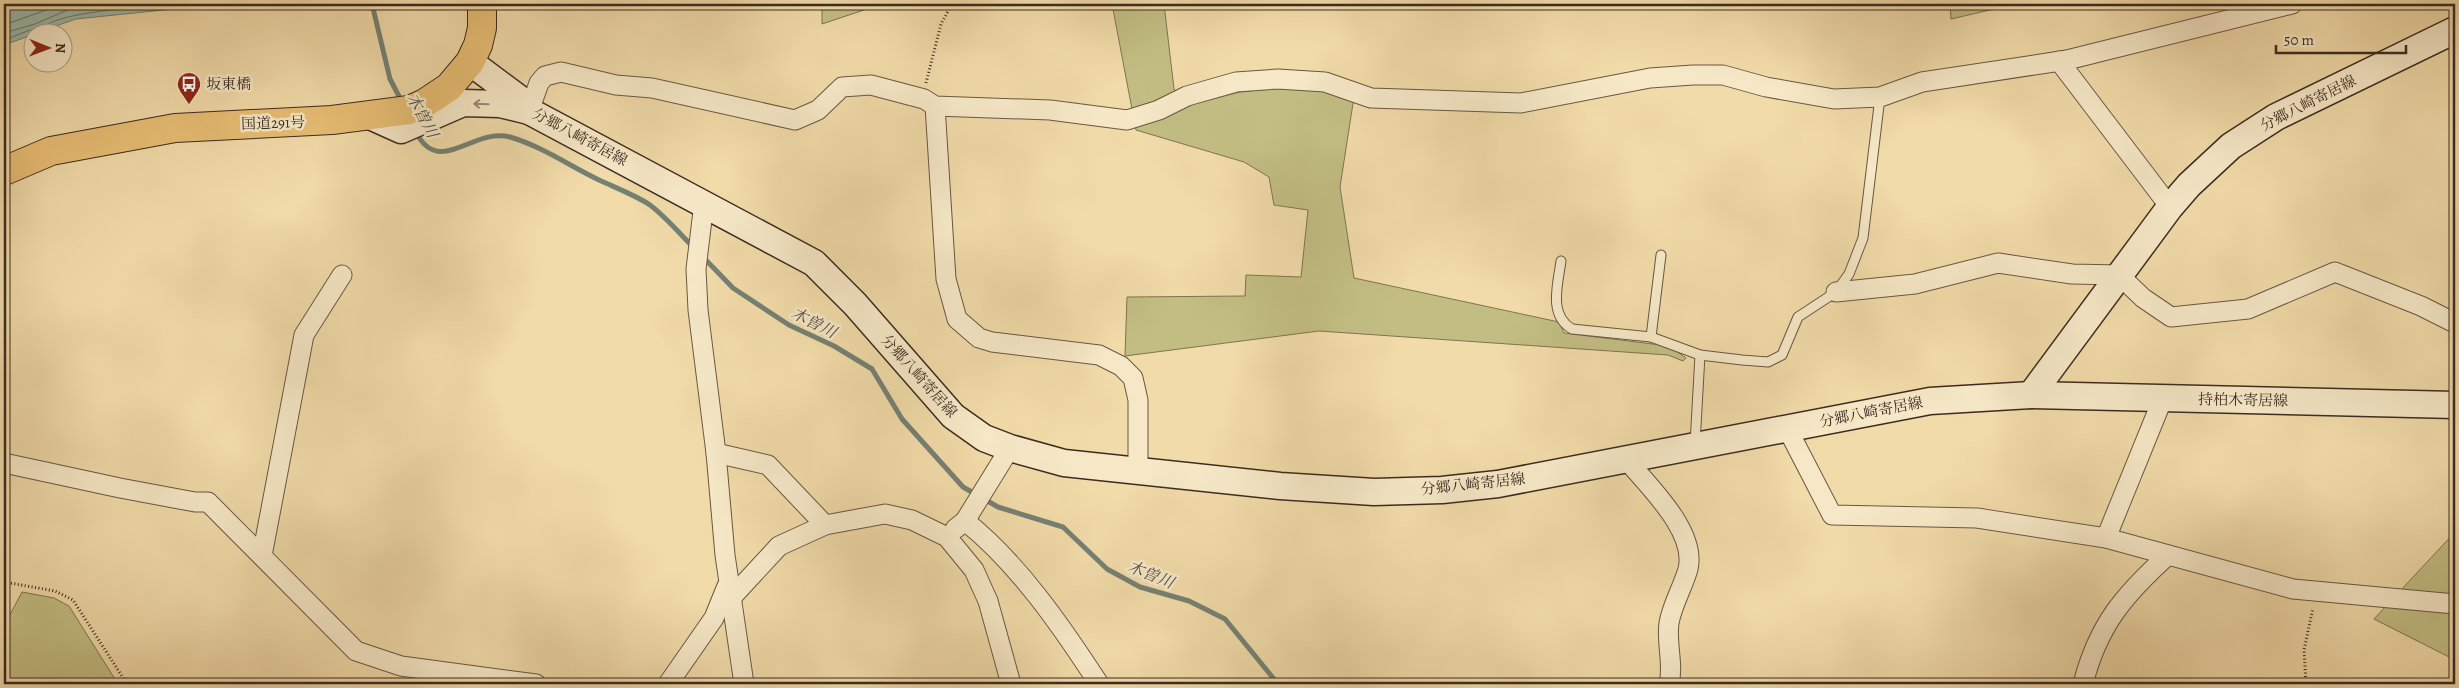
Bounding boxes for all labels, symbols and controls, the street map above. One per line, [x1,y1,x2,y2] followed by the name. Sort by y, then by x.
[22,22,72,72] north arrow
[2276,22,2406,54] scale bar
[2284,30,2314,50] text: 50 m
[51,43,70,53] text: N
[2257,70,2359,136] street label: 分郷八崎寄居線
[176,71,202,105] bus stop icon: 坂東橋
[206,74,251,94] place label: 坂東橋
[401,89,444,144] water label: 木曽川
[474,99,490,109] one-way arrow
[529,104,631,170] street label: 分郷八崎寄居線
[241,112,305,134] street label: 国道291号
[787,302,842,344] water label: 木曽川
[876,330,962,422] street label: 分郷八崎寄居線
[2198,389,2288,411] street label: 持柏木寄居線
[1818,392,1924,432] street label: 分郷八崎寄居線
[1420,469,1526,499] street label: 分郷八崎寄居線
[1124,556,1179,595] water label: 木曽川

